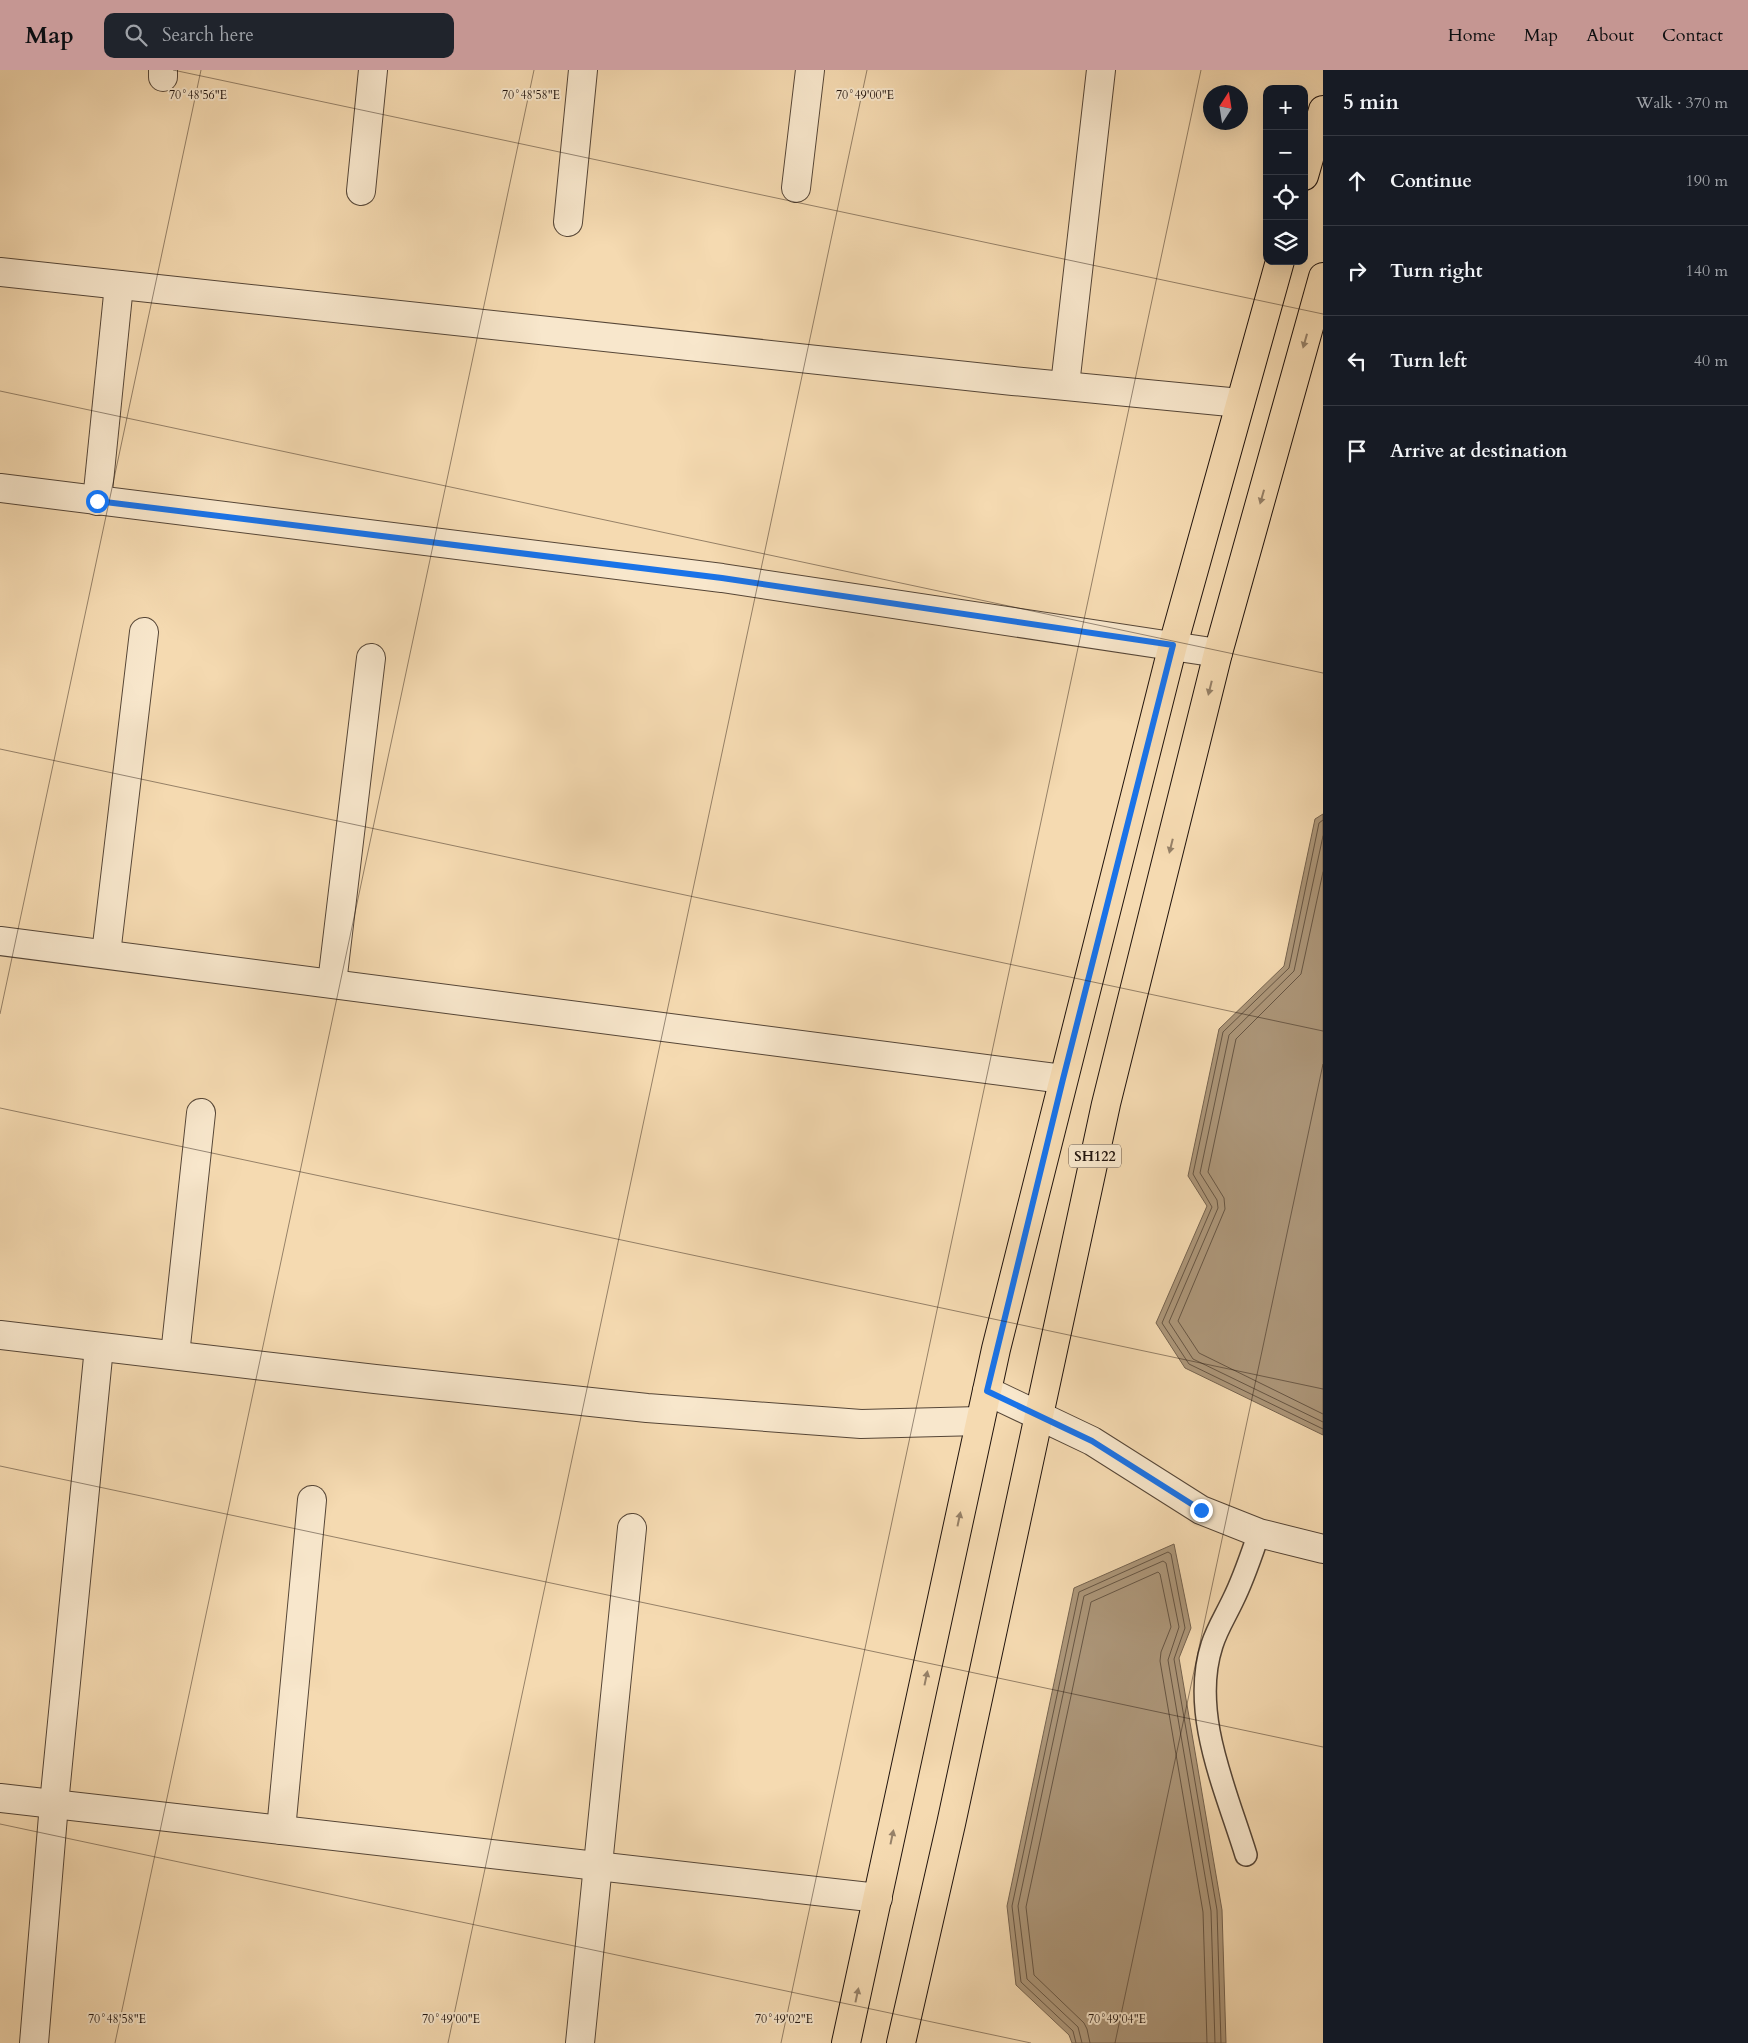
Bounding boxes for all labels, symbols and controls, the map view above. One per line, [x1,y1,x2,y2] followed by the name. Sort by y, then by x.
[104,13,454,58] search box
[25,19,74,52] text: Map
[122,21,150,49] icon: search
[162,22,254,48] text: Search here
[1448,23,1496,48] text: Home
[1524,23,1558,48] text: Map
[1586,23,1634,48] text: About
[1662,23,1723,48] text: Contact
[1203,85,1248,130] north arrow
[1263,85,1308,265] map controls
[1263,85,1308,130] button: +
[169,87,227,103] text: 70°48'56"E
[502,87,560,103] text: 70°48'58"E
[836,87,894,103] text: 70°49'00"E
[1343,88,1399,117] text: 5 min
[1636,92,1728,114] text: Walk · 370 m
[1263,130,1308,175] button: −
[1343,167,1371,195] icon: ahead
[1390,168,1472,194] text: Continue
[1686,170,1728,192] text: 190 m
[1263,175,1308,220] button: locate
[1263,220,1308,265] button: layers
[1343,257,1371,285] icon: right
[1390,258,1482,284] text: Turn right
[1686,260,1728,282] text: 140 m
[1301,333,1309,348] one-way arrow
[1343,347,1371,375] icon: left
[1390,348,1467,374] text: Turn left
[1694,350,1728,372] text: 40 m
[1343,437,1371,465] icon: arrive
[1390,438,1567,464] text: Arrive at destination
[86,490,109,513] route start
[1257,490,1265,505] one-way arrow
[1206,680,1214,695] one-way arrow
[1166,838,1174,853] one-way arrow
[1069,1144,1121,1168] road number: SH122
[1190,1499,1213,1522] route end
[955,1511,963,1526] one-way arrow
[922,1669,930,1685] one-way arrow
[888,1829,896,1844] one-way arrow
[853,1988,861,2003] one-way arrow
[88,2011,146,2027] text: 70°48'58"E
[422,2011,480,2027] text: 70°49'00"E
[755,2011,813,2027] text: 70°49'02"E
[1088,2011,1146,2027] text: 70°49'04"E

